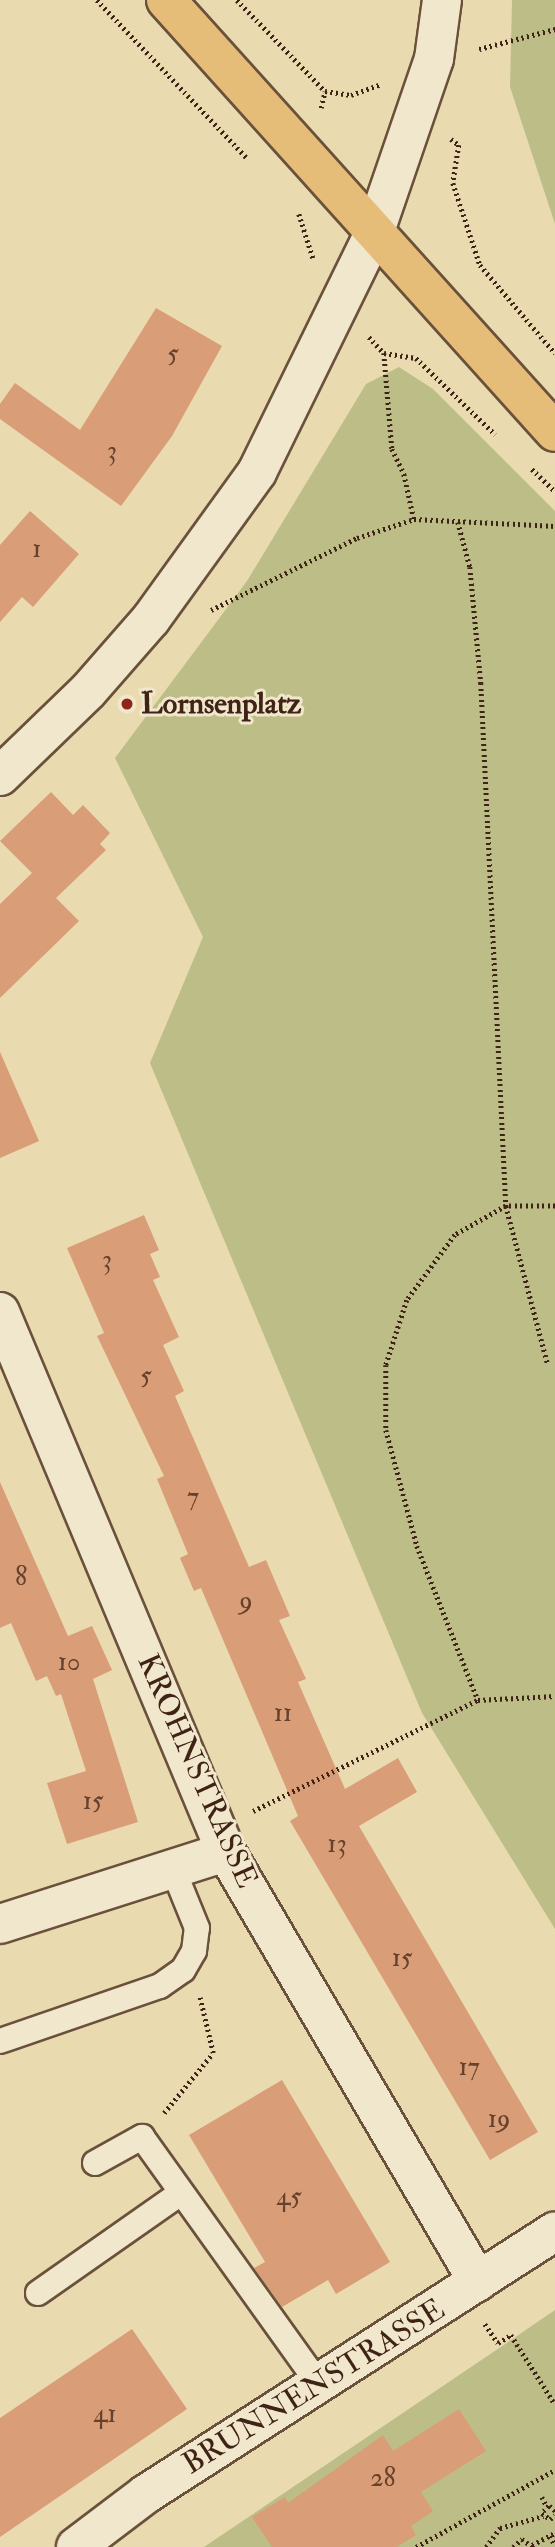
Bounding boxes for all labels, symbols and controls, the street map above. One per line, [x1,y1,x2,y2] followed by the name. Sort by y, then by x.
[167,339,179,371] house number: 5
[107,436,117,468] house number: 3
[32,534,42,566] house number: 1
[141,686,301,722] place label: Lornsenplatz
[119,696,135,712] marker: Lornsenplatz
[102,1245,112,1277] house number: 3
[140,1361,152,1393] house number: 5
[187,1482,199,1514] house number: 7
[15,1562,27,1594] house number: 8
[239,1586,253,1618] house number: 9
[58,1647,80,1679] house number: 10
[129,1649,265,1893] street label: KROHNSTRASSE
[274,1698,292,1730] house number: 11
[83,1786,103,1818] house number: 15
[327,1829,347,1861] house number: 13
[392,1943,412,1975] house number: 15
[458,2052,480,2084] house number: 17
[488,2104,510,2136] house number: 19
[276,2182,302,2214] house number: 45
[176,2292,452,2482] street label: BRUNNENSTRASSE
[93,2399,117,2431] house number: 41
[370,2463,396,2495] house number: 28

